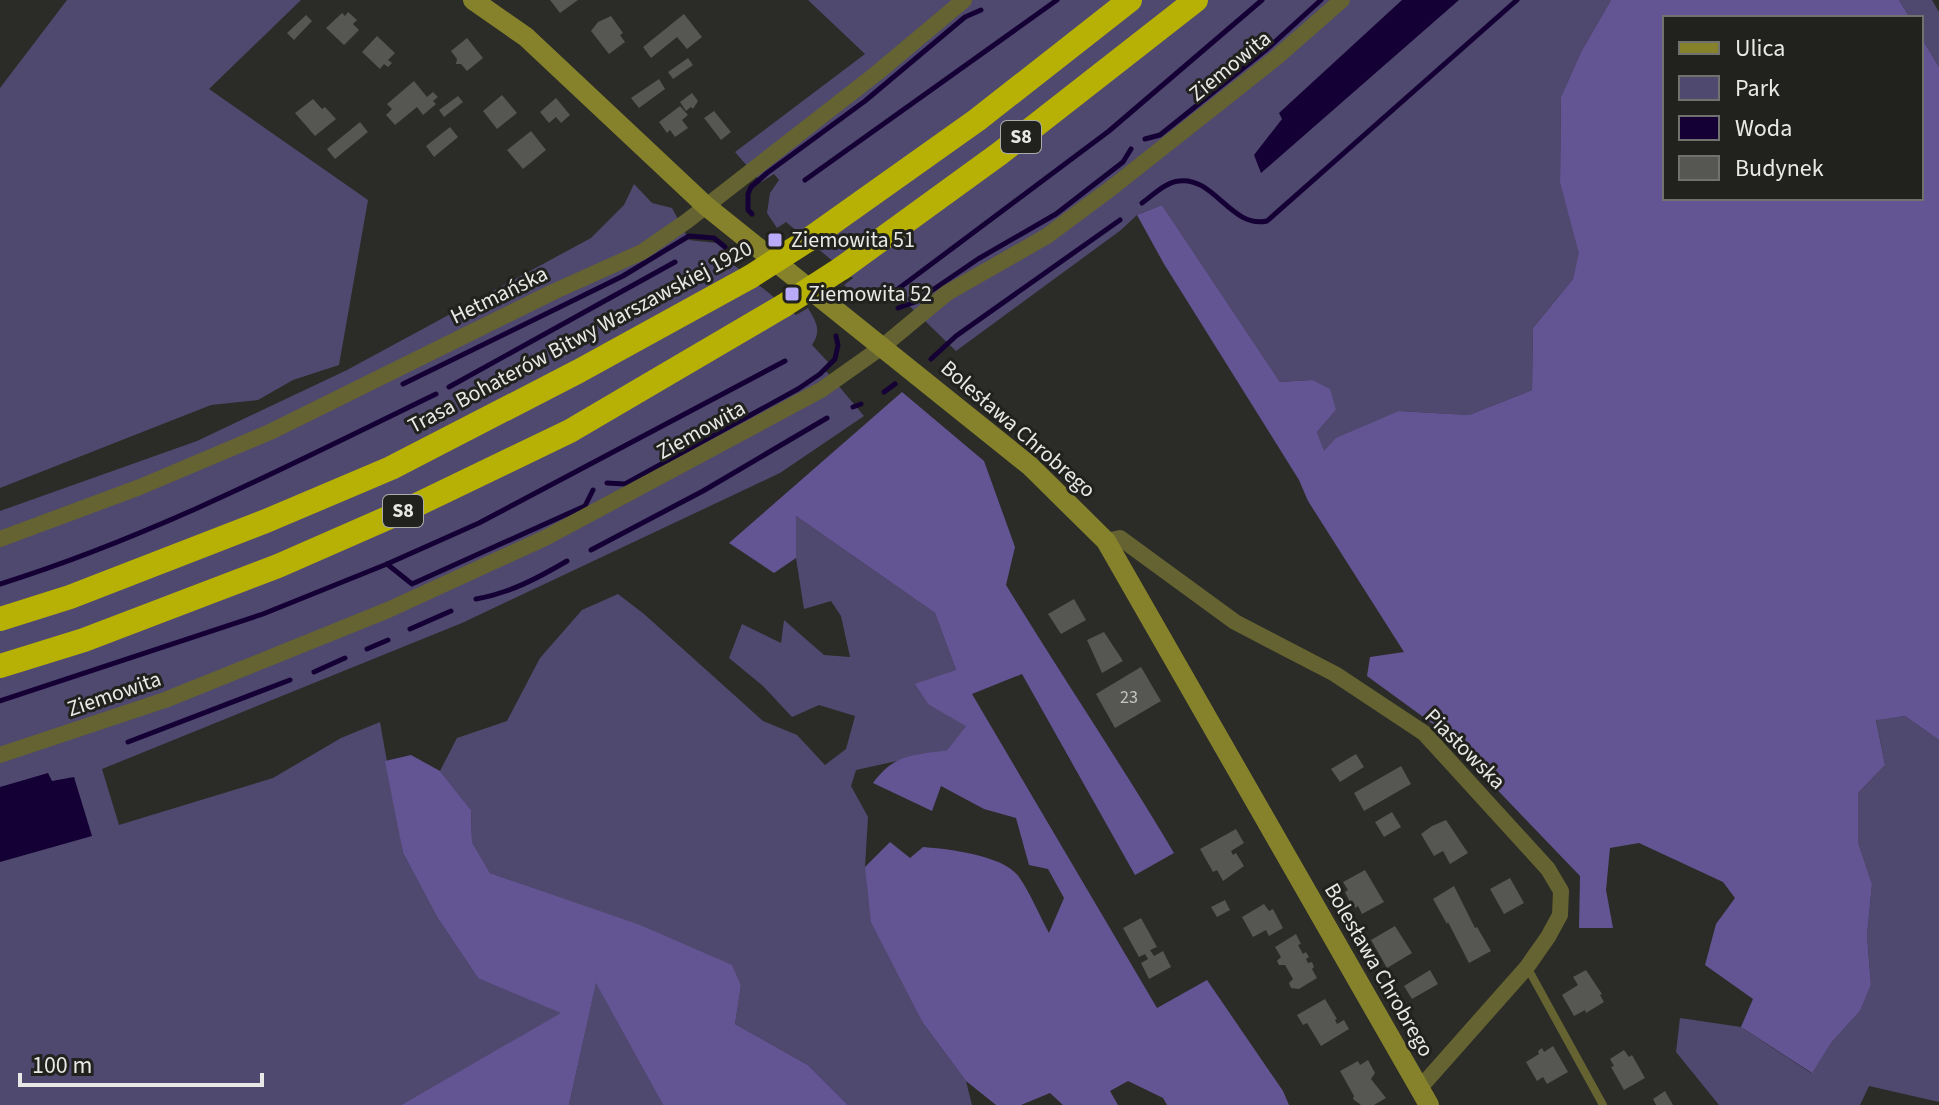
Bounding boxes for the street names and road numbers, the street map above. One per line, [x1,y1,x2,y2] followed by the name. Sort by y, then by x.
[1182,23,1278,109] street label: Ziemowita
[1001,121,1041,153] road number: S8
[402,232,758,442] street label: Trasa Bohaterów Bitwy Warszawskiej 1920
[445,258,553,332] street label: Hetmańska
[933,353,1103,505] street label: Bolesława Chrobrego
[651,392,751,468] street label: Ziemowita
[383,495,423,527] road number: S8
[63,663,165,725] street label: Ziemowita
[1417,701,1513,797] street label: Piastowska
[1316,877,1442,1063] street label: Bolesława Chrobrego

